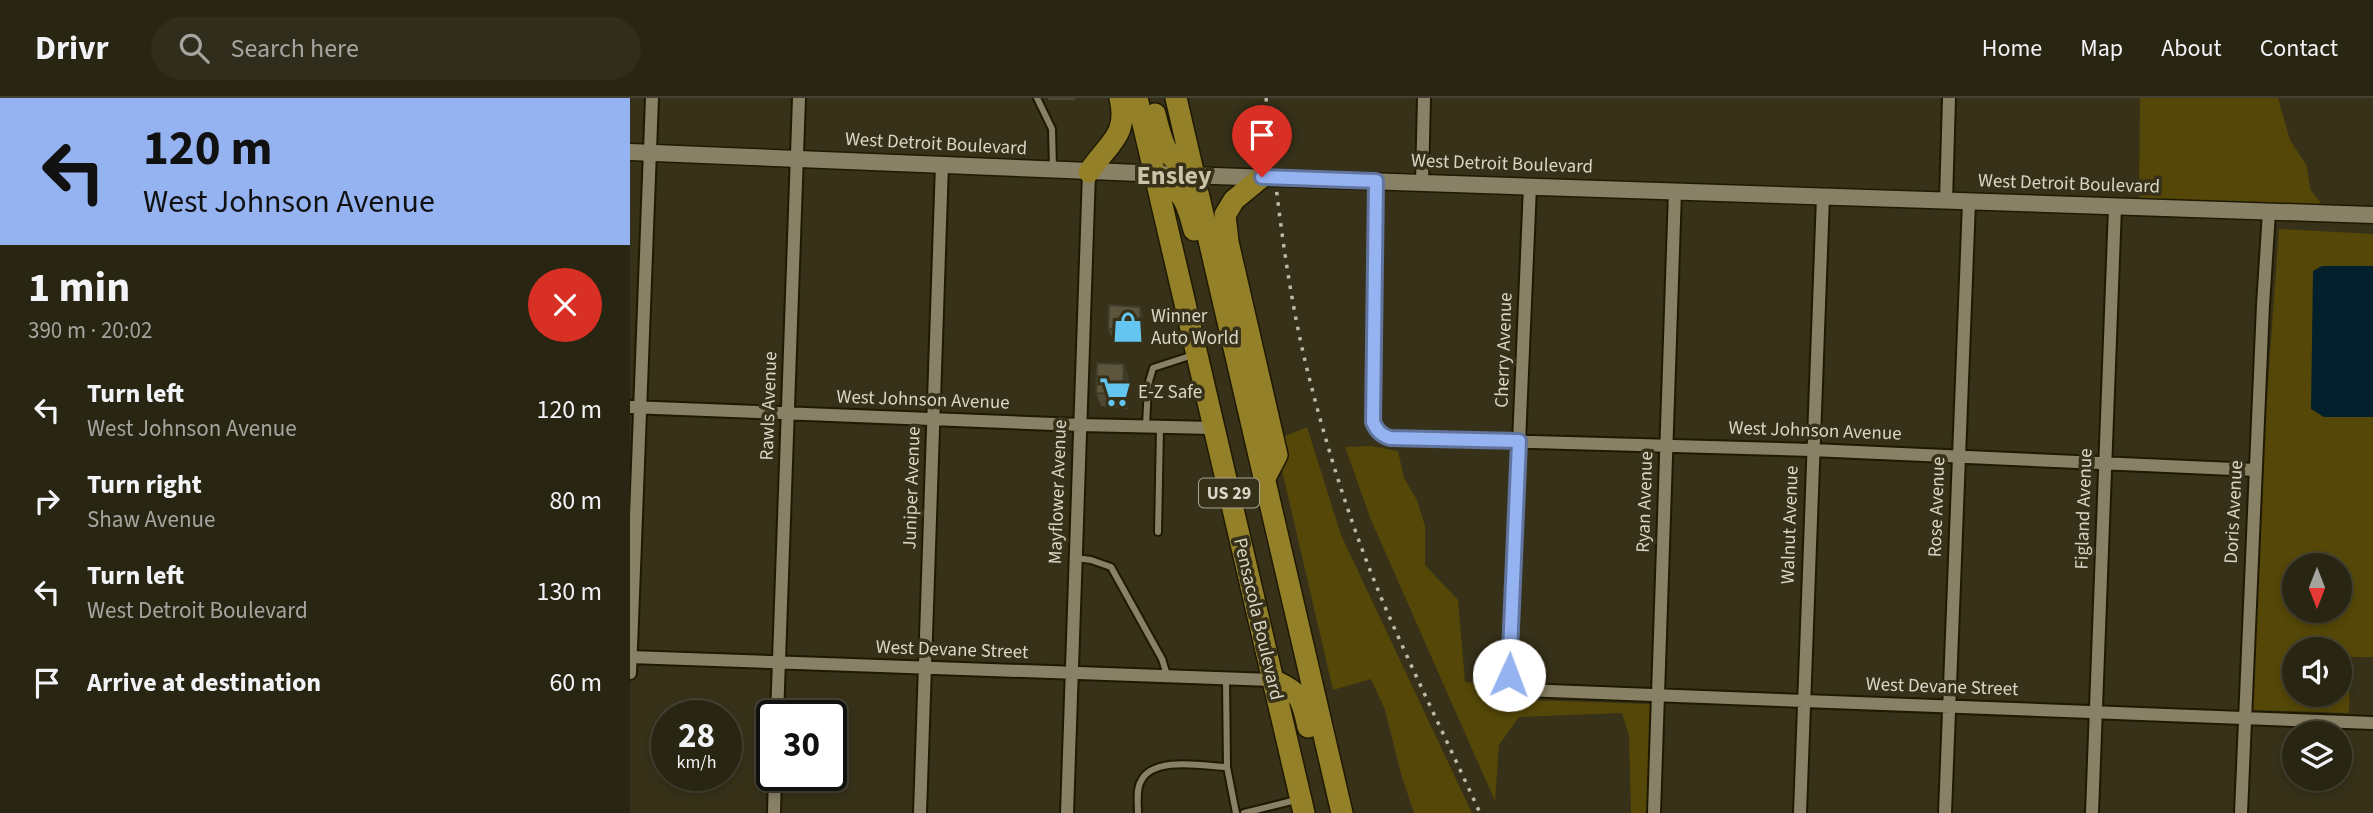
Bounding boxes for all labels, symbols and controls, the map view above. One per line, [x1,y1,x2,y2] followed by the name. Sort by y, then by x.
[151,17,641,80] search box
[35,25,109,72] text: Drivr
[175,29,213,67] icon: search
[231,30,359,67] text: Search here
[1982,31,2042,66] text: Home
[2080,31,2123,66] text: Map
[2161,31,2222,66] text: About
[2260,31,2338,66] text: Contact
[1232,105,1292,177] pin
[143,114,272,184] text: 120 m
[1243,116,1281,154] icon: arrive
[28,126,119,217] icon: left
[844,126,1028,162] street label: West Detroit Boulevard
[1410,147,1594,181] street label: West Detroit Boulevard
[1137,157,1212,194] district label: Ensley
[1977,167,2161,201] street label: West Detroit Boulevard
[143,179,435,225] text: West Johnson Avenue
[28,258,130,318] text: 1 min
[528,268,602,342] button: close
[1488,292,1520,408] street label: Cherry Avenue
[1151,303,1239,352] place label: Winner Auto World
[1111,310,1145,344] shop icon: Winner Auto World
[28,314,152,347] text: 390 m · 20:02
[754,351,784,461] street label: Rawls Avenue
[87,375,184,412] text: Turn left
[1098,375,1132,409] supermarket icon: E-Z Safe
[1138,379,1202,406] place label: E-Z Safe
[836,383,1010,417] street label: West Johnson Avenue
[28,391,66,429] icon: left
[536,391,602,428] text: 120 m
[87,412,297,445] text: West Johnson Avenue
[1728,414,1902,448] street label: West Johnson Avenue
[1042,419,1074,565] street label: Mayflower Avenue
[896,426,928,550] street label: Juniper Avenue
[2068,448,2100,570] street label: Figland Avenue
[1630,451,1660,553] street label: Ryan Avenue
[1922,456,1952,558] street label: Rose Avenue
[2218,460,2250,564] street label: Doris Avenue
[1774,465,1806,585] street label: Walnut Avenue
[87,466,202,503] text: Turn right
[1199,478,1259,508] road number: US 29
[28,482,66,520] icon: right
[549,482,602,519] text: 80 m
[87,503,215,536] text: Shaw Avenue
[1226,535,1290,703] street label: Pensacola Boulevard
[2282,553,2352,623] north arrow
[2282,553,2352,791] map controls
[87,557,184,594] text: Turn left
[28,573,66,611] icon: left
[536,573,602,610] text: 130 m
[87,594,308,627] text: West Detroit Boulevard
[875,634,1029,666] street label: West Devane Street
[2282,637,2352,707] button: sound
[1472,638,1546,712] position arrow
[28,664,66,702] icon: arrive
[87,664,321,701] text: Arrive at destination
[549,664,602,701] text: 60 m
[1865,671,2019,703] street label: West Devane Street
[756,700,847,791] speed limit sign: 30
[678,711,715,761] text: 28
[2282,721,2352,791] button: layers
[677,750,716,775] text: km/h

